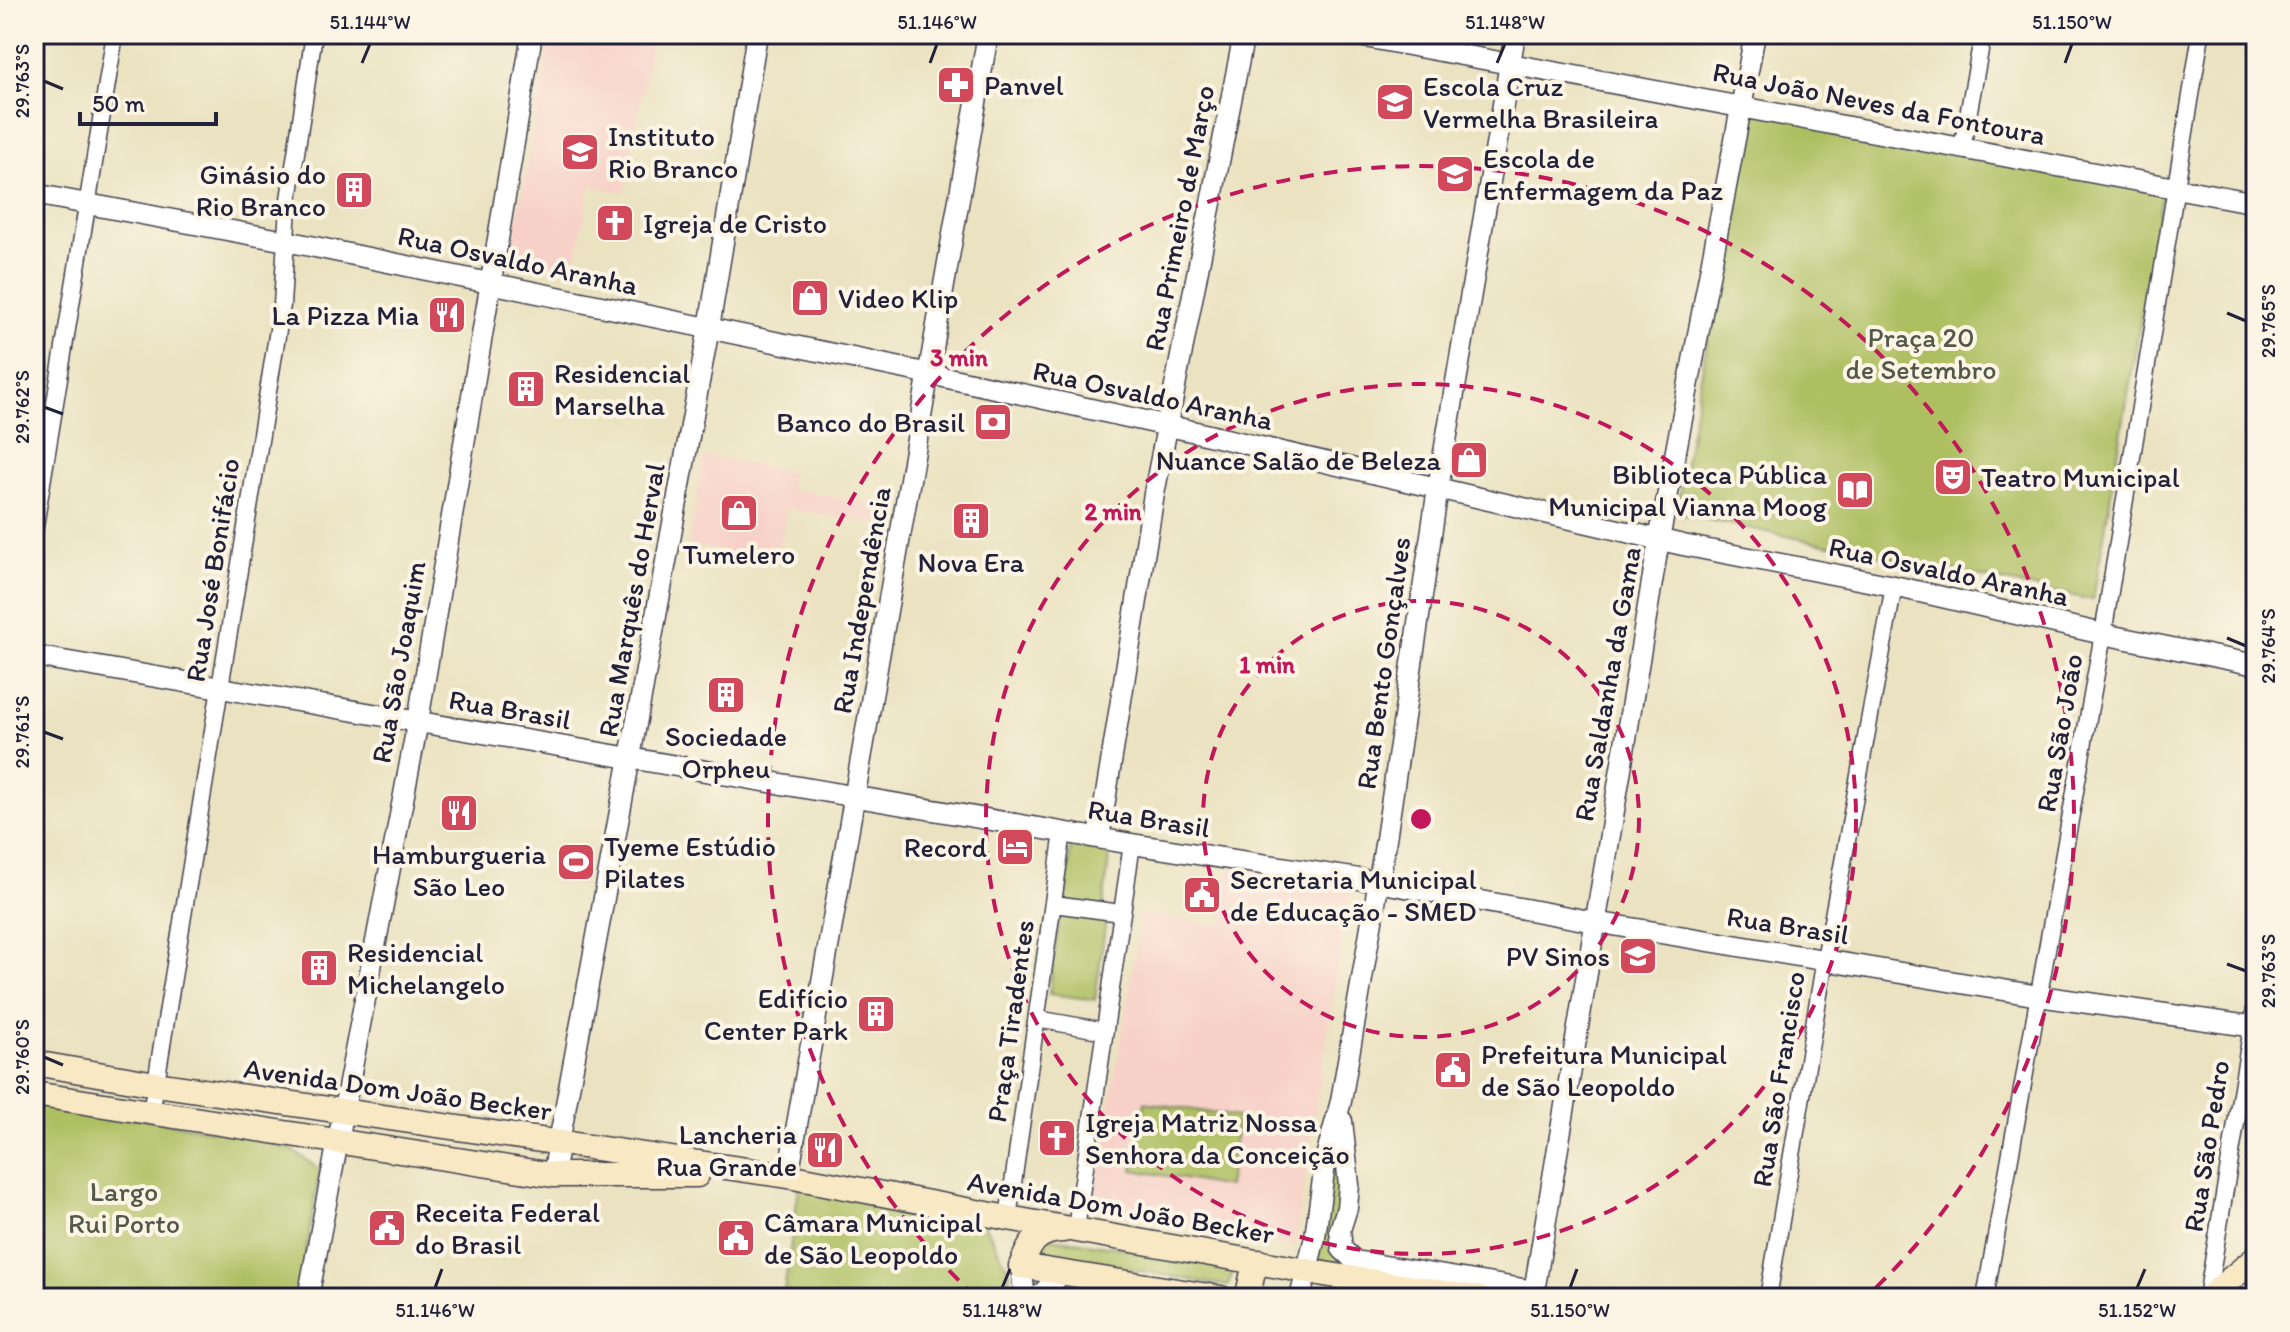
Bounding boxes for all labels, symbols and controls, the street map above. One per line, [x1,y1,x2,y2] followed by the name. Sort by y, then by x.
[329,10,411,34] text: 51.144°W
[897,10,977,34] text: 51.146°W
[1465,10,1545,34] text: 51.148°W
[2032,10,2112,34] text: 51.150°W
[10,44,34,118] text: 29.763°S
[1710,54,2048,152] street label: Rua João Neves da Fontoura
[935,64,977,106] pharmacy icon: Panvel
[984,68,1064,102] place label: Panvel
[1423,69,1659,135] place label: Escola Cruz Vermelha Brasileira
[80,76,216,126] scale bar
[1374,81,1416,123] school or university icon: Escola Cruz Vermelha Brasileira
[1137,82,1221,354] street label: Rua Primeiro de Março
[92,89,145,118] text: 50 m
[608,119,738,185] place label: Instituto Rio Branco
[559,131,601,173] school or university icon: Instituto Rio Branco
[1483,141,1723,207] place label: Escola de Enfermagem da Paz
[1434,153,1476,195] school or university icon: Escola de Enfermagem da Paz
[196,157,326,223] place label: Ginásio do Rio Branco
[333,169,375,211] building icon: Ginásio do Rio Branco
[594,202,636,244] church icon: Igreja de Cristo
[643,206,827,240] place label: Igreja de Cristo
[395,218,642,302] street label: Rua Osvaldo Aranha
[789,277,831,319] shop icon: Video Klip
[838,281,958,315] place label: Video Klip
[2256,284,2280,358] text: 29.765°S
[426,294,468,336] restaurant icon: La Pizza Mia
[271,298,419,332] place label: La Pizza Mia
[1845,320,1997,386] park label: Praça 20 de Setembro
[930,343,988,372] text: 3 min
[1030,353,1277,437] street label: Rua Osvaldo Aranha
[554,356,690,422] place label: Residencial Marselha
[505,368,547,410] building icon: Residencial Marselha
[10,370,34,444] text: 29.762°S
[972,401,1014,443] bank icon: Banco do Brasil
[776,405,965,439] place label: Banco do Brasil
[1448,439,1490,481] shop icon: Nuance Salão de Beleza
[1156,443,1441,477] place label: Nuance Salão de Beleza
[178,456,246,684] street label: Rua José Bonifácio
[1932,456,1974,498] theatre icon: Teatro Municipal
[1548,457,1828,523] place label: Biblioteca Pública Municipal Vianna Moog
[590,460,672,740] street label: Rua Marquês do Herval
[1981,460,2180,494] place label: Teatro Municipal
[1834,469,1876,511] library icon: Biblioteca Pública Municipal Vianna Moog
[824,483,898,716] street label: Rua Independência
[718,492,760,534] shop icon: Tumelero
[1084,497,1142,526] text: 2 min
[950,500,992,542] building icon: Nova Era
[1826,529,2073,613] street label: Rua Osvaldo Aranha
[1348,535,1418,791] street label: Rua Bento Gonçalves
[683,537,795,571] place label: Tumelero
[1566,544,1648,824] street label: Rua Saldanha da Gama
[918,545,1025,579] place label: Nova Era
[363,558,433,766] street label: Rua São Joaquim
[2256,608,2280,684] text: 29.764°S
[1239,650,1295,679] text: 1 min
[2028,651,2090,815] street label: Rua São João
[705,674,747,716] building icon: Sociedade Orpheu
[446,682,574,736] street label: Rua Brasil
[10,696,34,768] text: 29.761°S
[665,719,787,785] place label: Sociedade Orpheu
[438,792,480,834] restaurant icon: Hamburgueria São Leo
[1085,792,1213,844] street label: Rua Brasil
[1407,805,1435,833] centre of rings
[994,826,1036,868] hotel icon: Record
[604,829,776,895] place label: Tyeme Estúdio Pilates
[904,830,987,864] place label: Record
[372,837,546,903] place label: Hamburgueria São Leo
[555,841,597,883] sports icon: Tyeme Estúdio Pilates
[1230,862,1477,928] place label: Secretaria Municipal de Educação - SMED
[1181,874,1223,916] public building icon: Secretaria Municipal de Educação - SMED
[1724,899,1852,951] street label: Rua Brasil
[979,918,1041,1124] street label: Praça Tiradentes
[2256,934,2280,1008] text: 29.763°S
[347,935,505,1001] place label: Residencial Michelangelo
[1617,935,1659,977] school or university icon: PV Sinos
[1506,939,1610,973] place label: PV Sinos
[298,947,340,989] building icon: Residencial Michelangelo
[1744,969,1812,1189] street label: Rua São Francisco
[704,981,848,1047] place label: Edifício Center Park
[855,993,897,1035] building icon: Edifício Center Park
[10,1019,34,1095] text: 29.760°S
[1481,1037,1727,1103] place label: Prefeitura Municipal de São Leopoldo
[1432,1049,1474,1091] public building icon: Prefeitura Municipal de São Leopoldo
[242,1051,554,1127] street label: Avenida Dom João Becker
[2176,1058,2236,1234] street label: Rua São Pedro
[1085,1105,1350,1171] place label: Igreja Matriz Nossa Senhora da Conceição
[656,1117,797,1183] place label: Lancheria Rua Grande
[1036,1117,1078,1159] church icon: Igreja Matriz Nossa Senhora da Conceição
[804,1129,846,1171] restaurant icon: Lancheria Rua Grande
[965,1163,1277,1251] street label: Avenida Dom João Becker
[68,1174,180,1240] park label: Largo Rui Porto
[415,1195,600,1261] place label: Receita Federal do Brasil
[764,1205,983,1271] place label: Câmara Municipal de São Leopoldo
[366,1207,408,1249] public building icon: Receita Federal do Brasil
[715,1217,757,1259] public building icon: Câmara Municipal de São Leopoldo
[395,1298,475,1322] text: 51.146°W
[962,1298,1042,1322] text: 51.148°W
[1530,1298,1610,1322] text: 51.150°W
[2098,1298,2176,1322] text: 51.152°W

